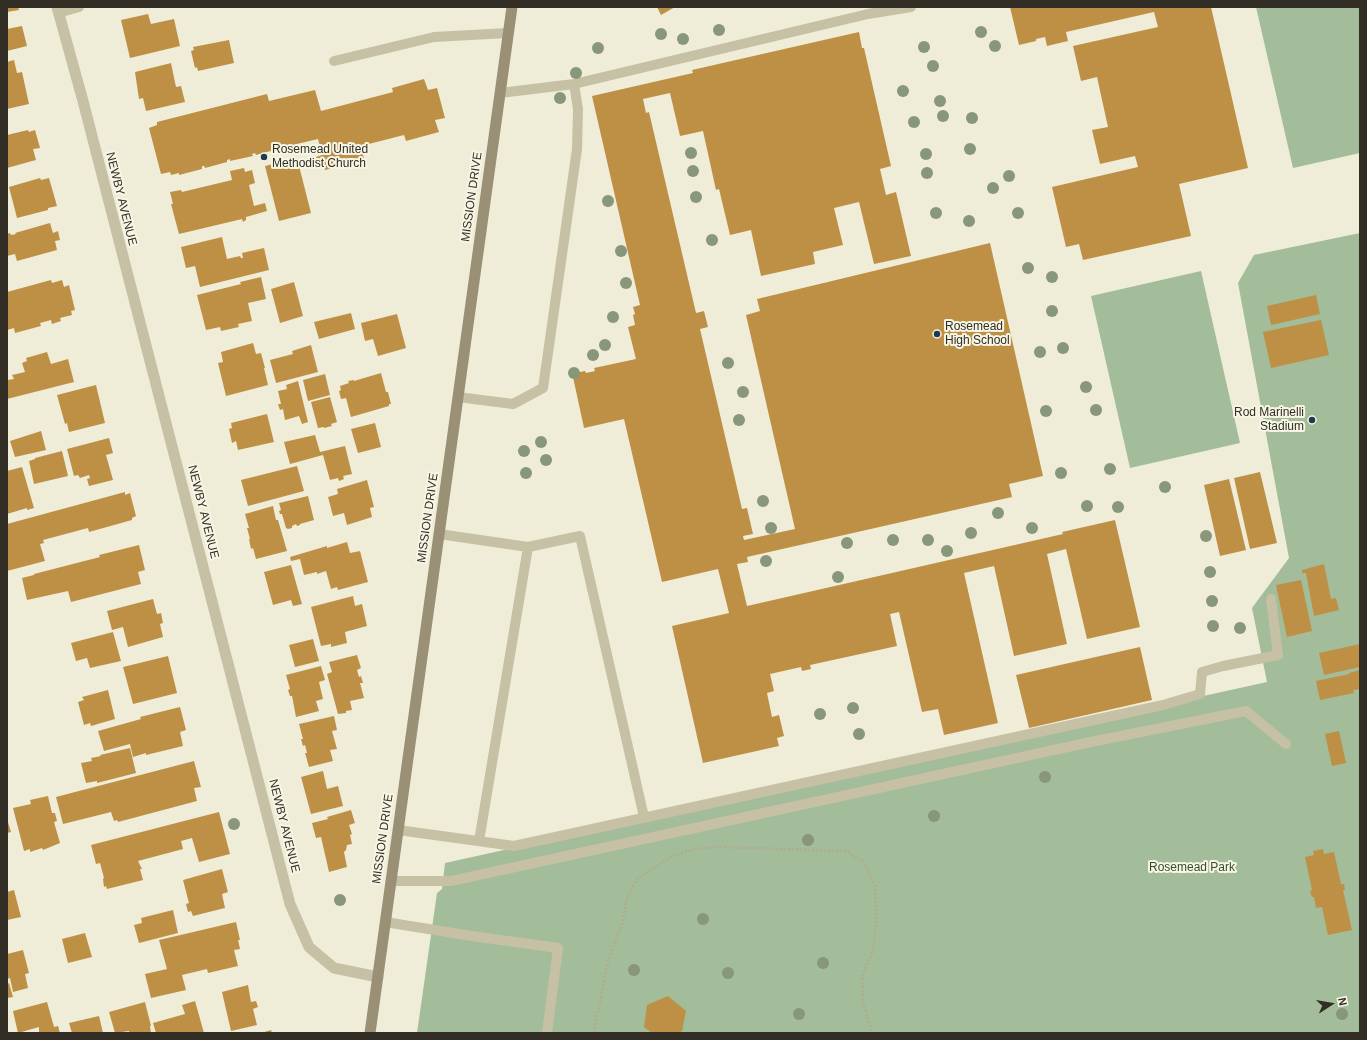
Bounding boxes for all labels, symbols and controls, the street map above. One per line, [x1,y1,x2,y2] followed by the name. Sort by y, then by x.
[272,143,368,171] place label: Rosemead United Methodist Church
[102,151,140,247] street label: NEWBY AVENUE
[459,151,485,243] street label: MISSION DRIVE
[259,152,269,162] marker: Rosemead United Methodist Church
[945,320,1010,348] place label: Rosemead High School
[932,329,942,339] marker: Rosemead High School
[1234,406,1304,434] place label: Rod Marinelli Stadium
[1307,415,1317,425] marker: Rod Marinelli Stadium
[184,464,222,560] street label: NEWBY AVENUE
[415,472,441,564] street label: MISSION DRIVE
[265,778,303,874] street label: NEWBY AVENUE
[370,793,396,885] street label: MISSION DRIVE
[1149,861,1235,875] park label: Rosemead Park
[1311,984,1351,1024] north arrow
[1336,996,1349,1007] text: N

